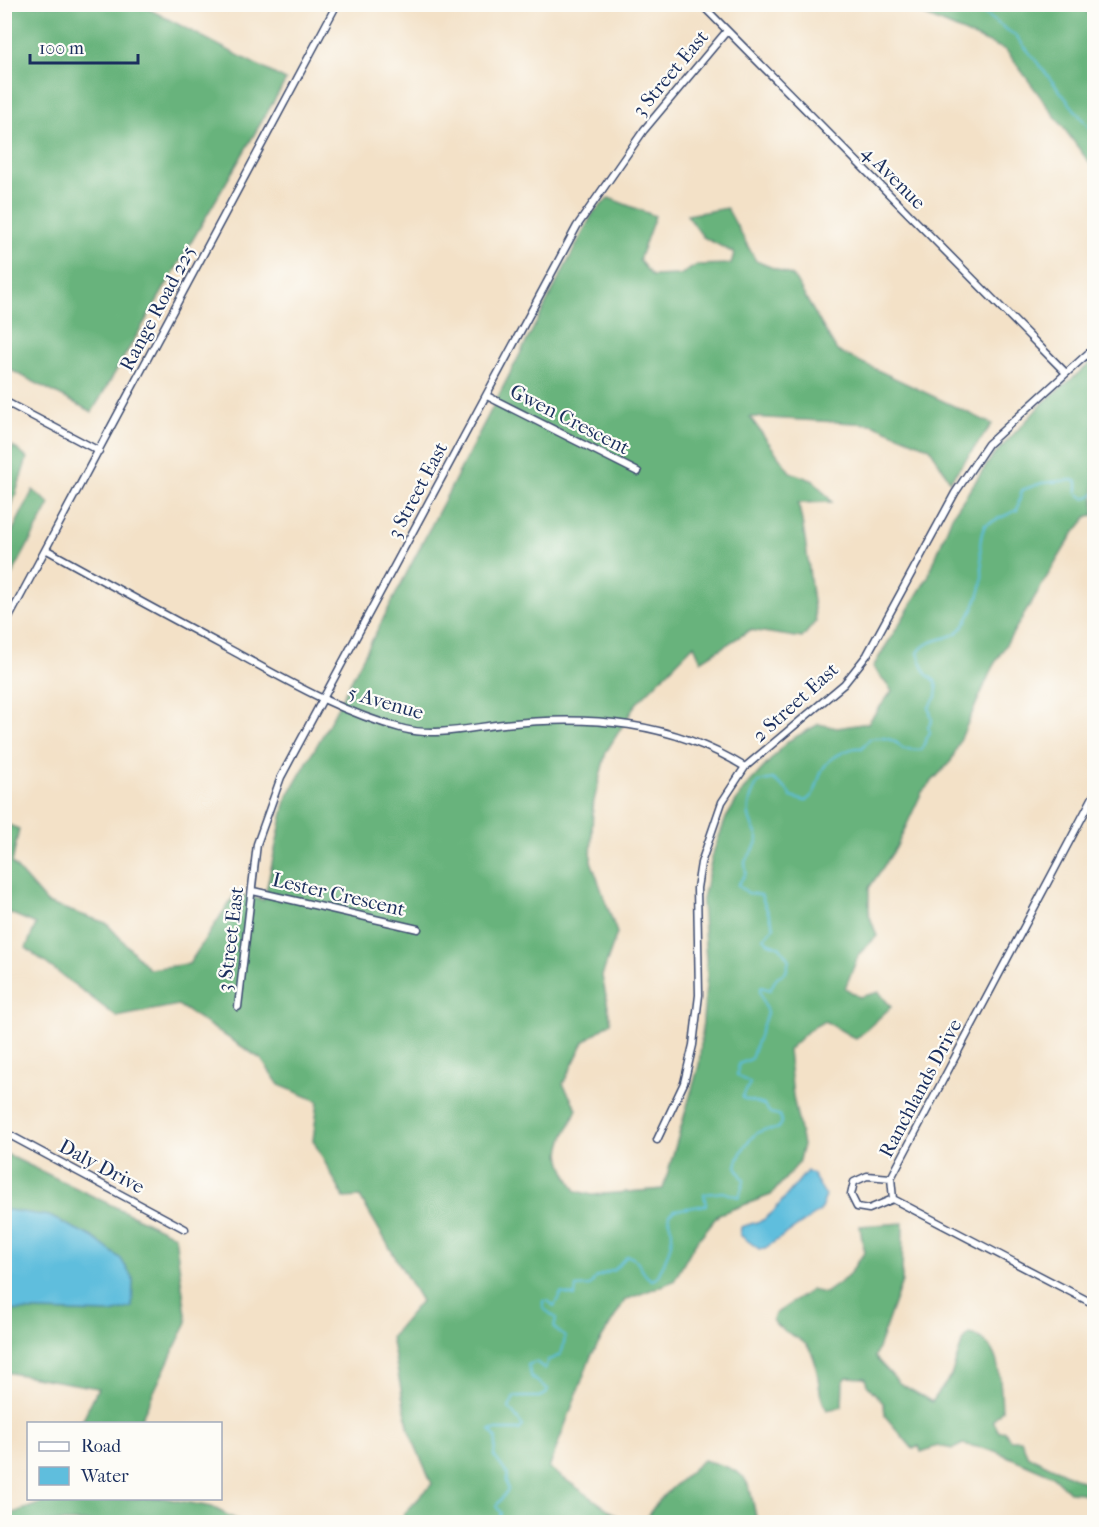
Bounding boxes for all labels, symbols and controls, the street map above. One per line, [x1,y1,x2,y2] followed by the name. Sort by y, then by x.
[628,26,713,121] street label: 3 Street East
[30,27,138,65] scale bar
[39,38,84,59] text: 100 m
[857,141,930,214] street label: 4 Avenue
[115,242,200,375] street label: Range Road 225
[506,380,633,459] street label: Gwen Crescent
[383,438,452,542] street label: 3 Street East
[748,658,843,747] street label: 2 Street East
[345,681,426,724] street label: 5 Avenue
[270,868,408,921] street label: Lester Crescent
[213,885,248,993] street label: 3 Street East
[874,1015,967,1161] street label: Ranchlands Drive
[55,1134,149,1199] street label: Daly Drive
[27,1422,222,1500] legend
[81,1436,121,1457] text: Road
[80,1466,129,1487] text: Water

